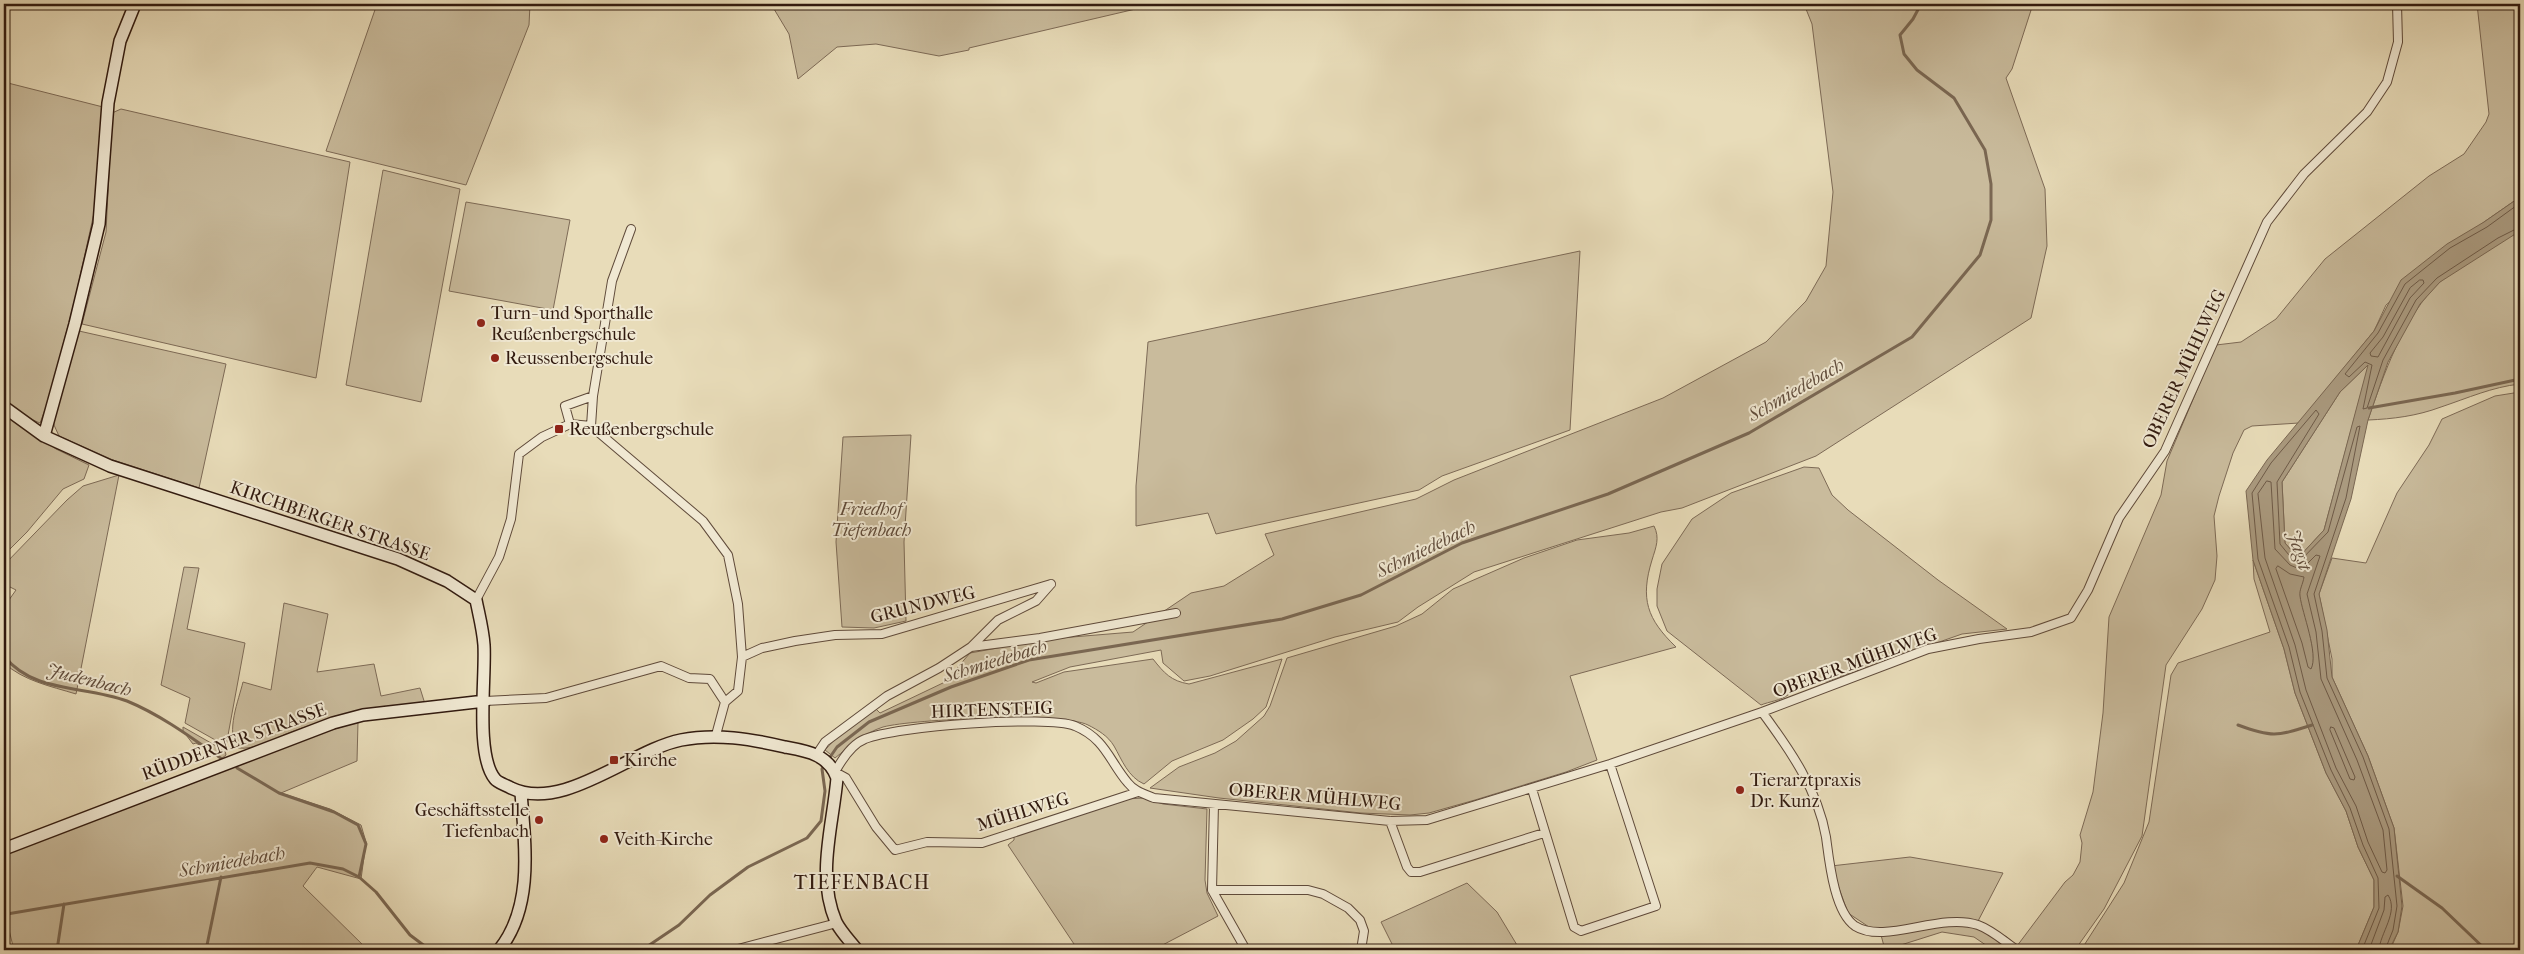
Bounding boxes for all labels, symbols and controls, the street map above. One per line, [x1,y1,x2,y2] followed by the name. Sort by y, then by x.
[2137,285,2230,452] street label: OBERER MÜHLWEG
[491,303,653,345] place label: Turn- und Sporthalle Reußenbergschule
[475,317,487,329] marker: Turn- und Sporthalle Reußenbergschule
[505,348,653,369] place label: Reussenbergschule
[489,352,501,364] marker: Reussenbergschule
[1743,353,1848,427] water label: Schmiedebach
[569,419,714,440] place label: Reußenbergschule
[553,423,565,435] marker: Reußenbergschule
[227,477,433,565] street label: KIRCHBERGER STRASSE
[831,499,911,541] park label: Friedhof Tiefenbach
[1372,515,1479,583] water label: Schmiedebach
[2282,527,2316,574] water label: Jagst
[868,582,978,628] street label: GRUNDWEG
[1770,623,1940,702] street label: OBERER MÜHLWEG
[939,635,1050,688] water label: Schmiedebach
[44,659,134,701] water label: Judenbach
[930,697,1054,723] street label: HIRTENSTEIG
[139,698,329,785] street label: RÜDDERNER STRASSE
[624,750,677,771] place label: Kirche
[608,754,620,766] marker: Kirche
[1750,770,1861,812] place label: Tierarztpraxis Dr. Kunz
[1228,778,1402,815] street label: OBERER MÜHLWEG
[1734,784,1746,796] marker: Tierarztpraxis Dr. Kunz
[974,787,1072,836] street label: MÜHLWEG
[415,800,529,842] place label: Geschäftsstelle Tiefenbach
[533,814,545,826] marker: Geschäftsstelle Tiefenbach
[613,829,713,850] place label: Veith-Kirche
[598,833,610,845] marker: Veith-Kirche
[176,842,287,882] water label: Schmiedebach
[794,871,930,894] district label: TIEFENBACH

